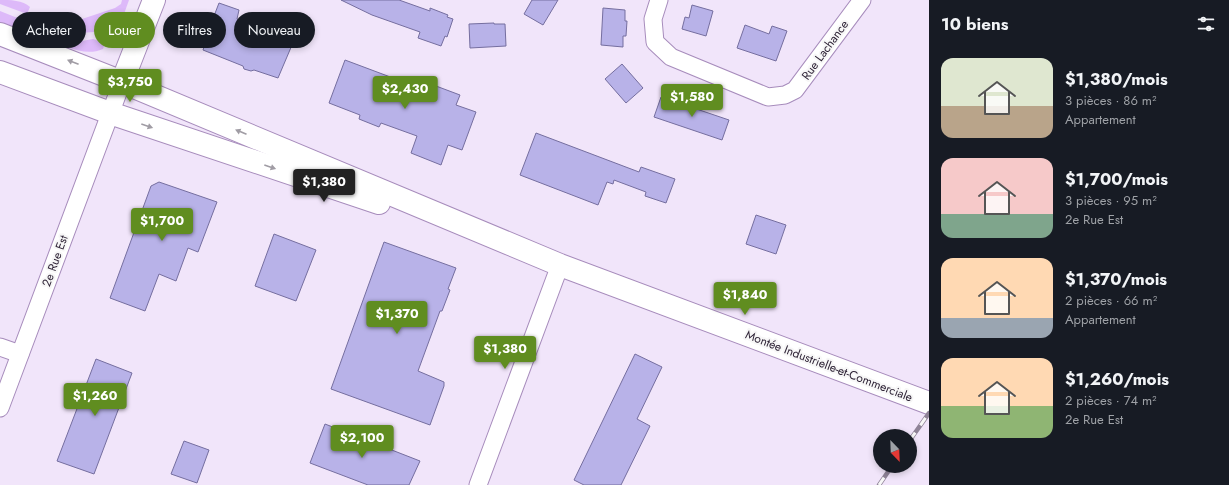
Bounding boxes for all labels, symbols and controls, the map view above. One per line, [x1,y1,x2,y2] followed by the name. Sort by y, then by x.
[12,12,86,48] chip: Acheter
[94,12,155,48] chip: Louer
[163,12,226,48] chip: Filtres
[234,12,315,48] chip: Nouveau
[941,12,1008,36] text: 10 biens
[1195,13,1217,35] icon: filters
[797,16,853,84] street label: Rue Lachance
[66,59,78,65] one-way arrow
[1065,67,1168,91] text: $1,380/mois
[97,69,163,103] pin: $3,750
[107,72,153,91] text: $3,750
[973,74,1021,122] icon: home
[372,76,438,110] pin: $2,430
[382,79,428,98] text: $2,430
[659,84,725,118] pin: $1,580
[670,87,714,106] text: $1,580
[1065,91,1156,110] text: 3 pièces · 86 m²
[1065,110,1136,129] text: Appartement
[141,123,153,129] one-way arrow
[235,128,247,134] one-way arrow
[265,164,277,170] one-way arrow
[1065,167,1168,191] text: $1,700/mois
[291,169,357,203] pin: $1,380
[302,172,346,191] text: $1,380
[973,174,1021,222] icon: home
[1065,191,1157,210] text: 3 pièces · 95 m²
[129,208,195,242] pin: $1,700
[1065,210,1123,229] text: 2e Rue Est
[140,211,184,230] text: $1,700
[37,233,73,289] street label: 2e Rue Est
[1065,267,1167,291] text: $1,370/mois
[973,274,1021,322] icon: home
[712,282,778,316] pin: $1,840
[723,285,767,304] text: $1,840
[1065,291,1157,310] text: 2 pièces · 66 m²
[364,301,430,335] pin: $1,370
[375,304,419,323] text: $1,370
[1065,310,1136,329] text: Appartement
[743,326,915,406] street label: Montée Industrielle-et-Commerciale
[472,336,538,370] pin: $1,380
[483,339,527,358] text: $1,380
[1065,367,1169,391] text: $1,260/mois
[973,374,1021,422] icon: home
[62,383,128,417] pin: $1,260
[73,386,117,405] text: $1,260
[1065,391,1157,410] text: 2 pièces · 74 m²
[1065,410,1123,429] text: 2e Rue Est
[329,425,395,459] pin: $2,100
[340,428,384,447] text: $2,100
[873,429,917,473] north arrow
[873,429,917,473] map controls

